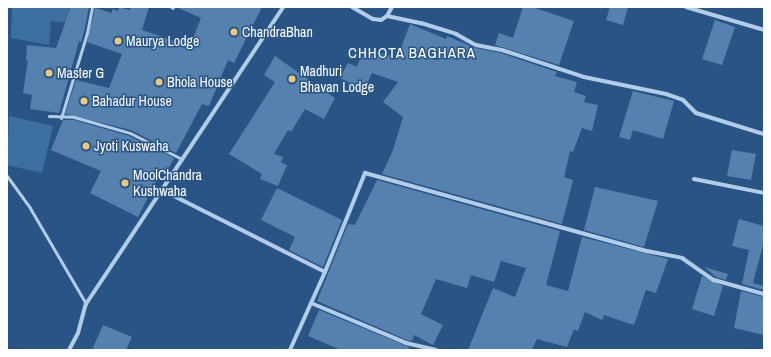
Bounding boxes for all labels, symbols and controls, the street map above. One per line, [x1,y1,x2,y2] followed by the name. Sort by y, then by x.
[242,24,313,40] place label: ChandraBhan
[229,27,239,37] marker: ChandraBhan
[126,33,199,49] place label: Maurya Lodge
[113,36,123,46] marker: Maurya Lodge
[348,44,476,62] district label: CHHOTA BAGHARA
[300,63,374,96] place label: Madhuri Bhavan Lodge
[57,65,104,81] place label: Master G
[44,68,54,78] marker: Master G
[167,74,233,90] place label: Bhola House
[287,74,297,84] marker: Madhuri Bhavan Lodge
[154,77,164,87] marker: Bhola House
[92,93,172,109] place label: Bahadur House
[79,96,89,106] marker: Bahadur House
[94,138,169,154] place label: Jyoti Kuswaha
[81,141,91,151] marker: Jyoti Kuswaha
[133,167,202,200] place label: MoolChandra Kushwaha
[120,178,130,188] marker: MoolChandra Kushwaha

